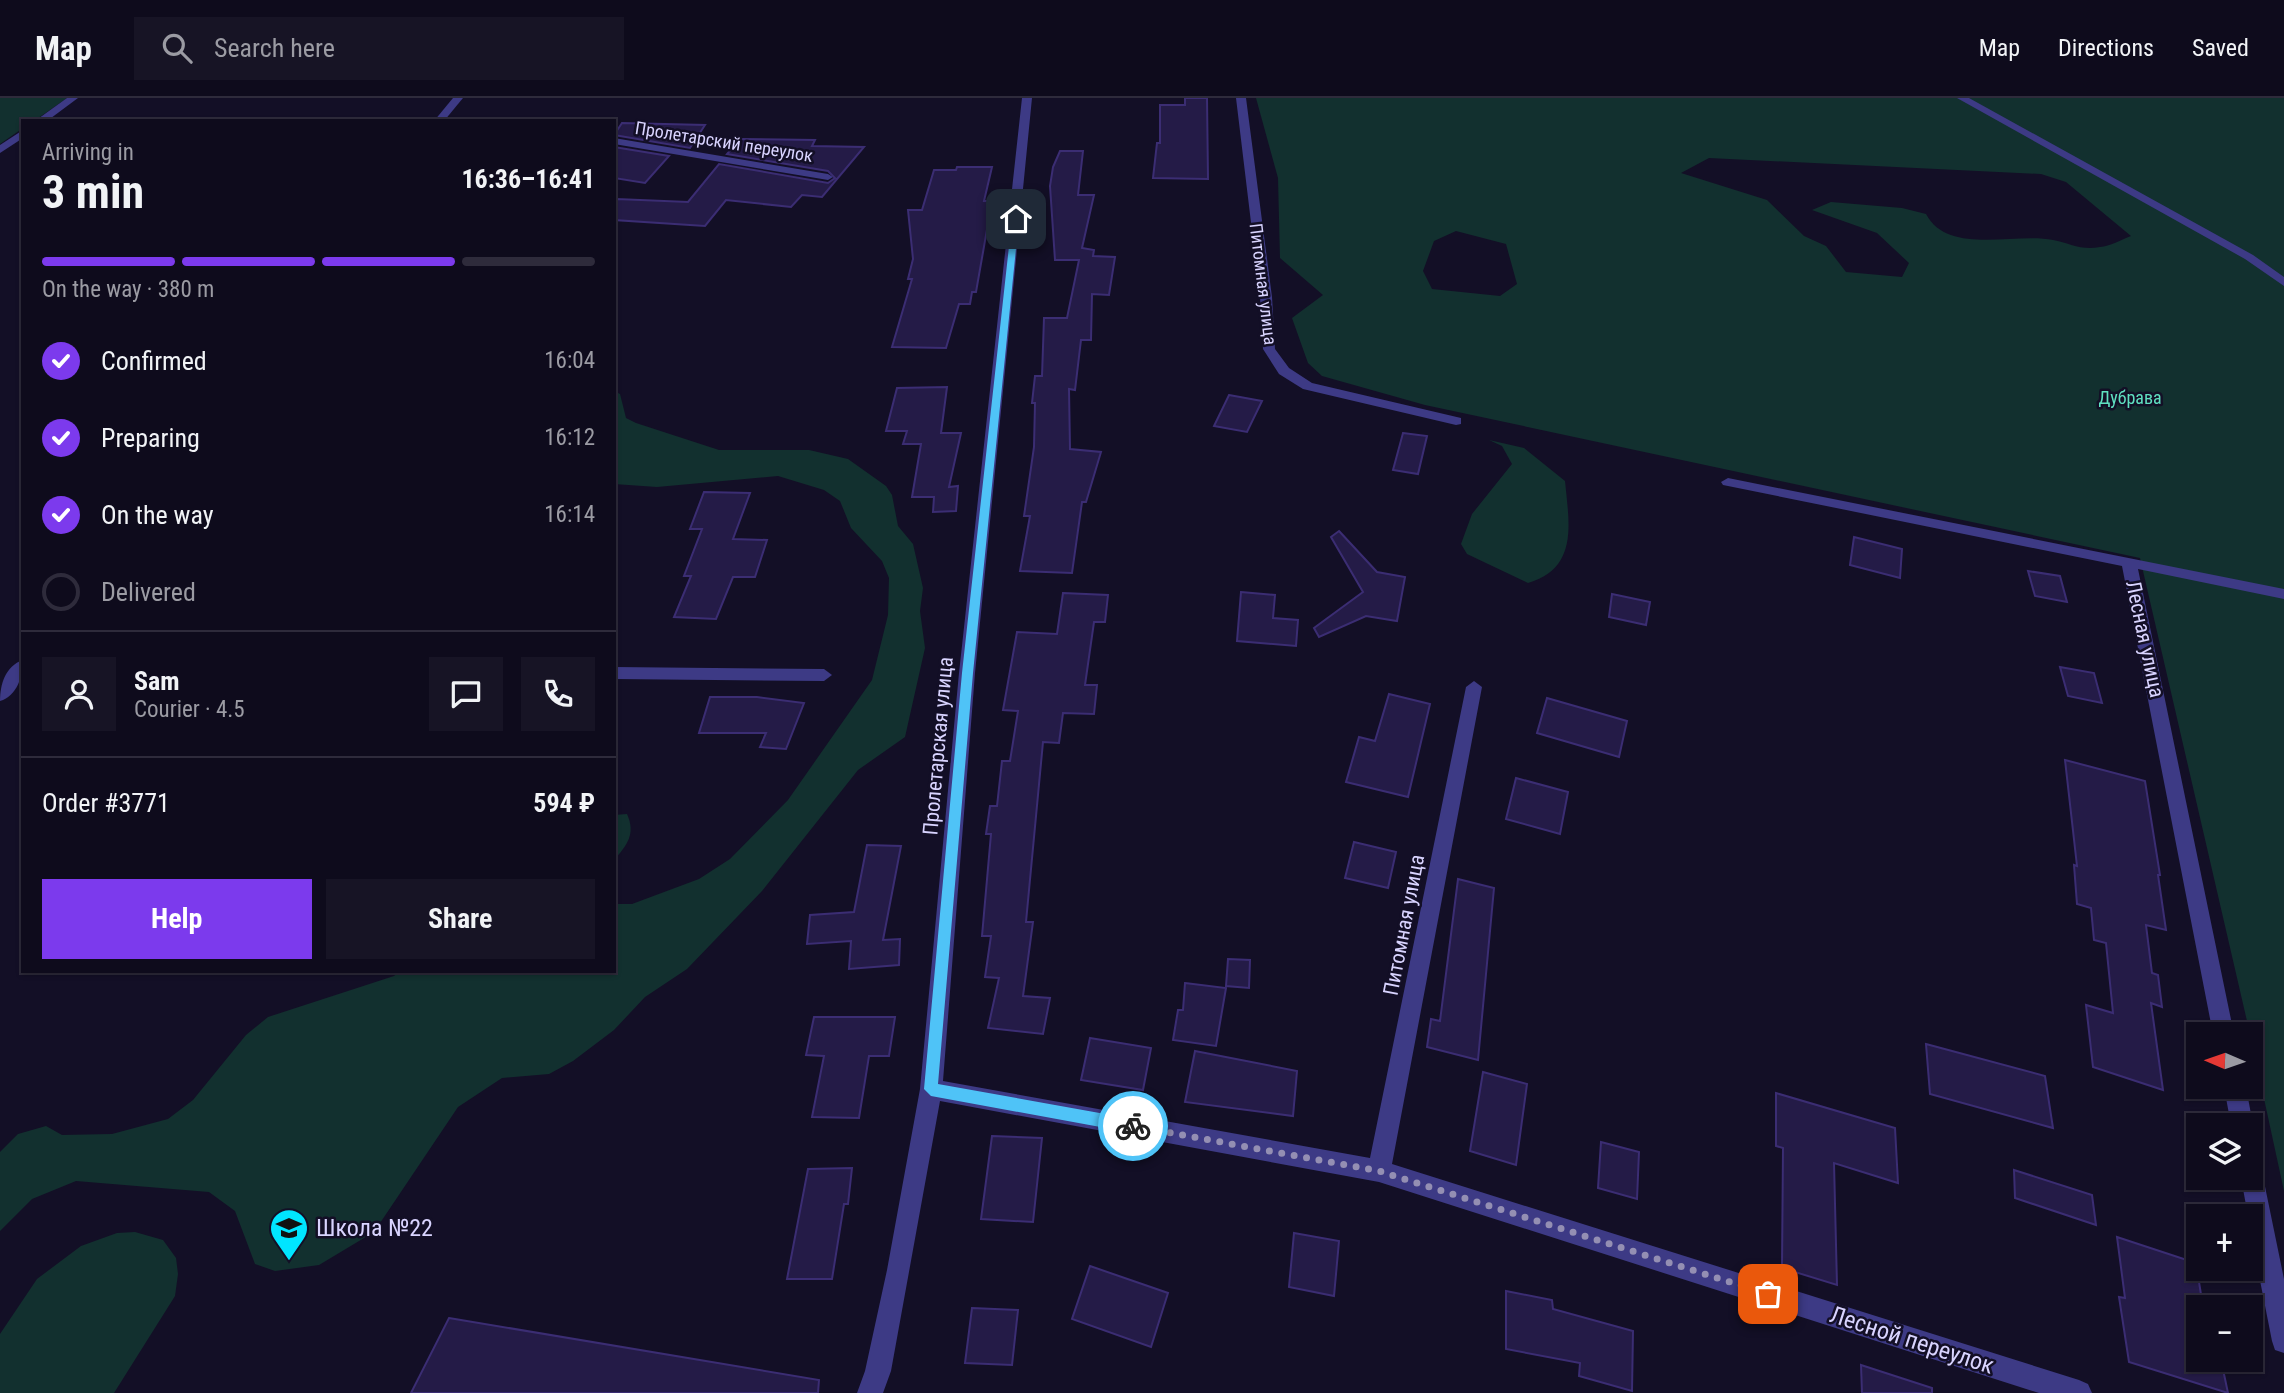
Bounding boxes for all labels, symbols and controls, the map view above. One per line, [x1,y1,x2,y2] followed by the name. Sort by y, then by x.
[134,17,624,80] search box
[35,29,92,68] text: Map
[158,29,196,67] icon: search
[214,33,335,63] text: Search here
[1979,34,2020,62] text: Map
[2058,34,2154,62] text: Directions
[2192,34,2249,62] text: Saved
[634,117,815,166] street label: Пролетарский переулок
[42,139,134,166] text: Arriving in
[461,164,595,194] text: 16:36–16:41
[42,165,144,219] text: 3 min
[986,189,1046,249] pin
[997,200,1035,238] icon: home
[1246,222,1281,346] street label: Питомная улица
[42,276,214,303] text: On the way · 380 m
[42,342,80,380] icon: check
[101,346,207,376] text: Confirmed
[544,347,595,374] text: 16:04
[2098,387,2162,408] park label: Дубрава
[42,419,80,457] icon: check
[101,423,200,453] text: Preparing
[544,424,595,451] text: 16:12
[42,496,80,534] icon: check
[101,500,214,530] text: On the way
[544,501,595,528] text: 16:14
[101,577,196,607] text: Delivered
[2121,578,2169,700] street label: Лесная улица
[918,656,958,836] street label: Пролетарская улица
[42,657,116,731] button: person
[429,657,503,731] button: chat
[521,657,595,731] button: phone
[134,666,180,696] text: Sam
[134,696,245,723] text: Courier · 4.5
[42,788,170,818] text: Order #3771
[533,788,595,818] text: 594 ₽
[1379,853,1429,997] street label: Питомная улица
[42,879,312,959] button: Help
[326,879,595,959] button: Share
[2186,1022,2263,1099] north arrow
[2186,1022,2263,1372] map controls
[1098,1091,1168,1161] courier
[1114,1107,1152,1145] icon: bike
[2186,1113,2263,1190] button: layers
[2186,1204,2263,1281] button: +
[268,1207,310,1262] school or university icon: Школа №22
[316,1214,433,1242] place label: Школа №22
[1738,1264,1798,1324] pin
[1749,1275,1787,1313] icon: bag
[2186,1295,2263,1372] button: −
[1826,1300,1998,1380] street label: Лесной переулок

